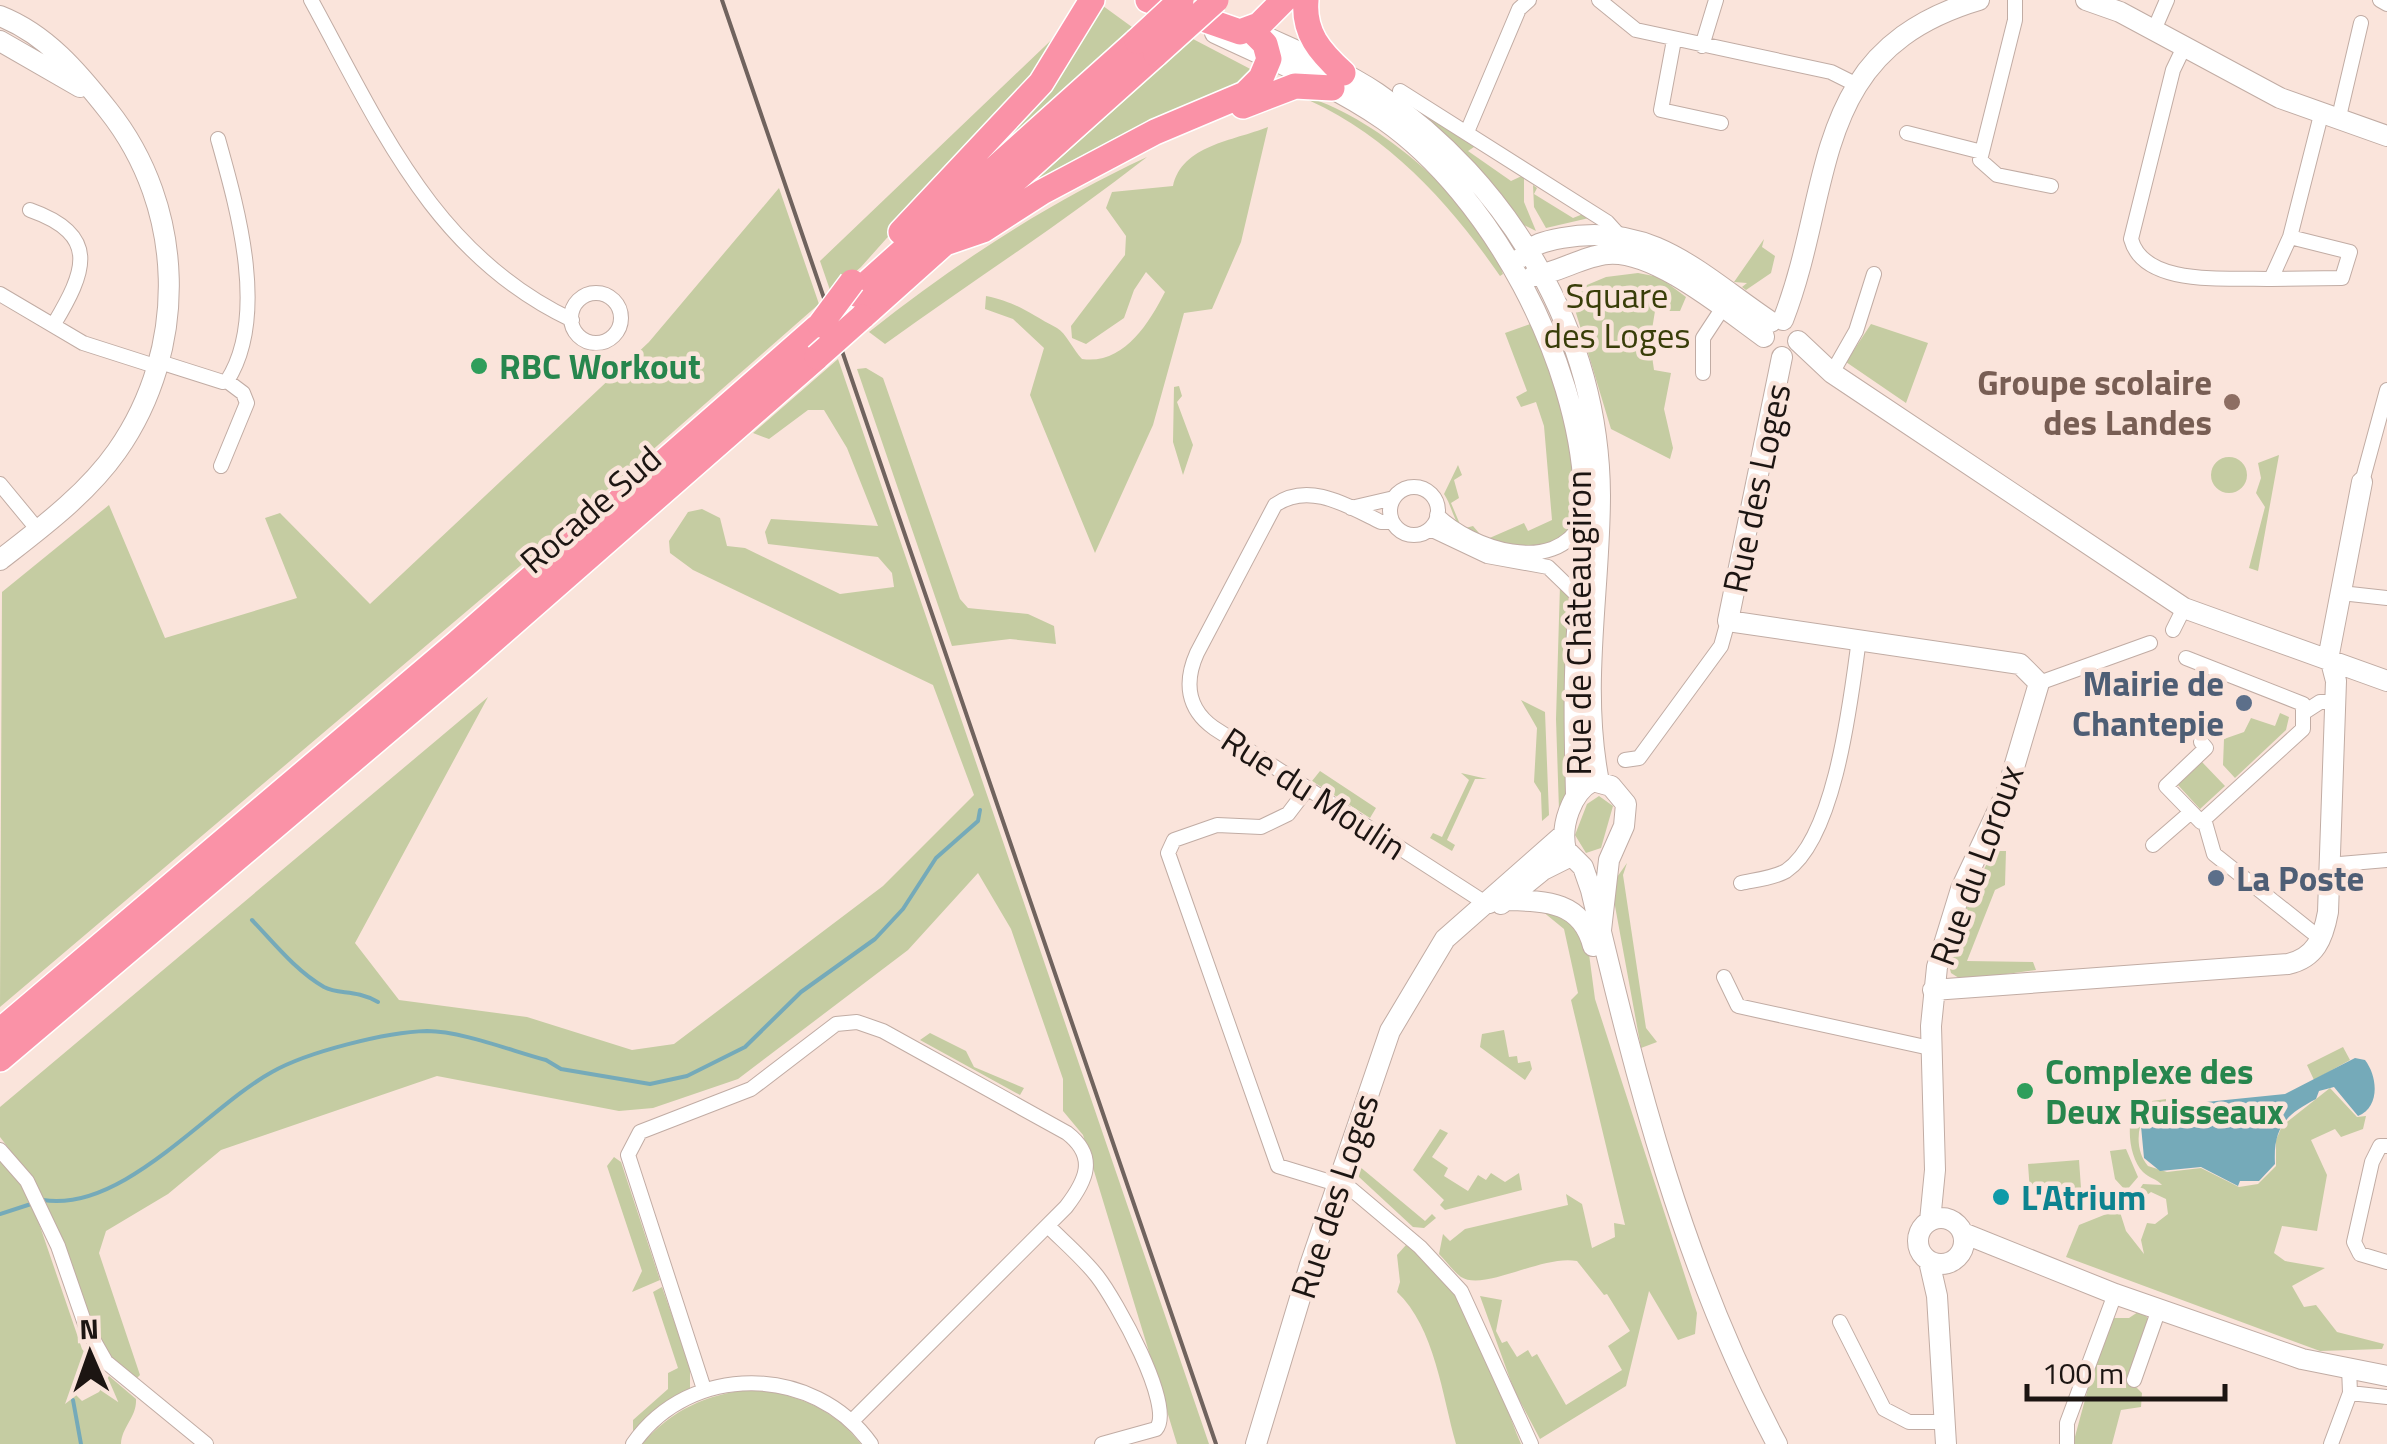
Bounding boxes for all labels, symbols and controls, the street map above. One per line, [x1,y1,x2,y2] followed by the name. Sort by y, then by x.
[1543,268,1691,362] park label: Square des Loges
[499,339,701,393] place label: RBC Workout
[468,355,490,377] marker: RBC Workout
[1977,355,2212,449] place label: Groupe scolaire des Landes
[1707,378,1805,598] street label: Rue des Loges
[2221,391,2243,413] marker: Groupe scolaire des Landes
[507,432,673,586] street label: Rocade Sud
[1551,470,1605,776] street label: Rue de Châteaugiron
[2072,656,2224,750] place label: Mairie de Chantepie
[2233,692,2255,714] marker: Mairie de Chantepie
[1211,713,1417,873] street label: Rue du Moulin
[1915,757,2037,973] street label: Rue du Loroux
[2236,851,2364,905] place label: La Poste
[2205,867,2227,889] marker: La Poste
[2045,1044,2284,1138] place label: Complexe des Deux Ruisseaux
[2014,1080,2036,1102] marker: Complexe des Deux Ruisseaux
[1275,1087,1393,1305] street label: Rue des Loges
[2021,1170,2146,1224] place label: L'Atrium
[1990,1186,2012,1208] marker: L'Atrium
[40,1304,140,1404] north arrow
[79,1307,100,1350] text: N
[2027,1339,2224,1401] scale bar
[2042,1350,2124,1396] text: 100 m

